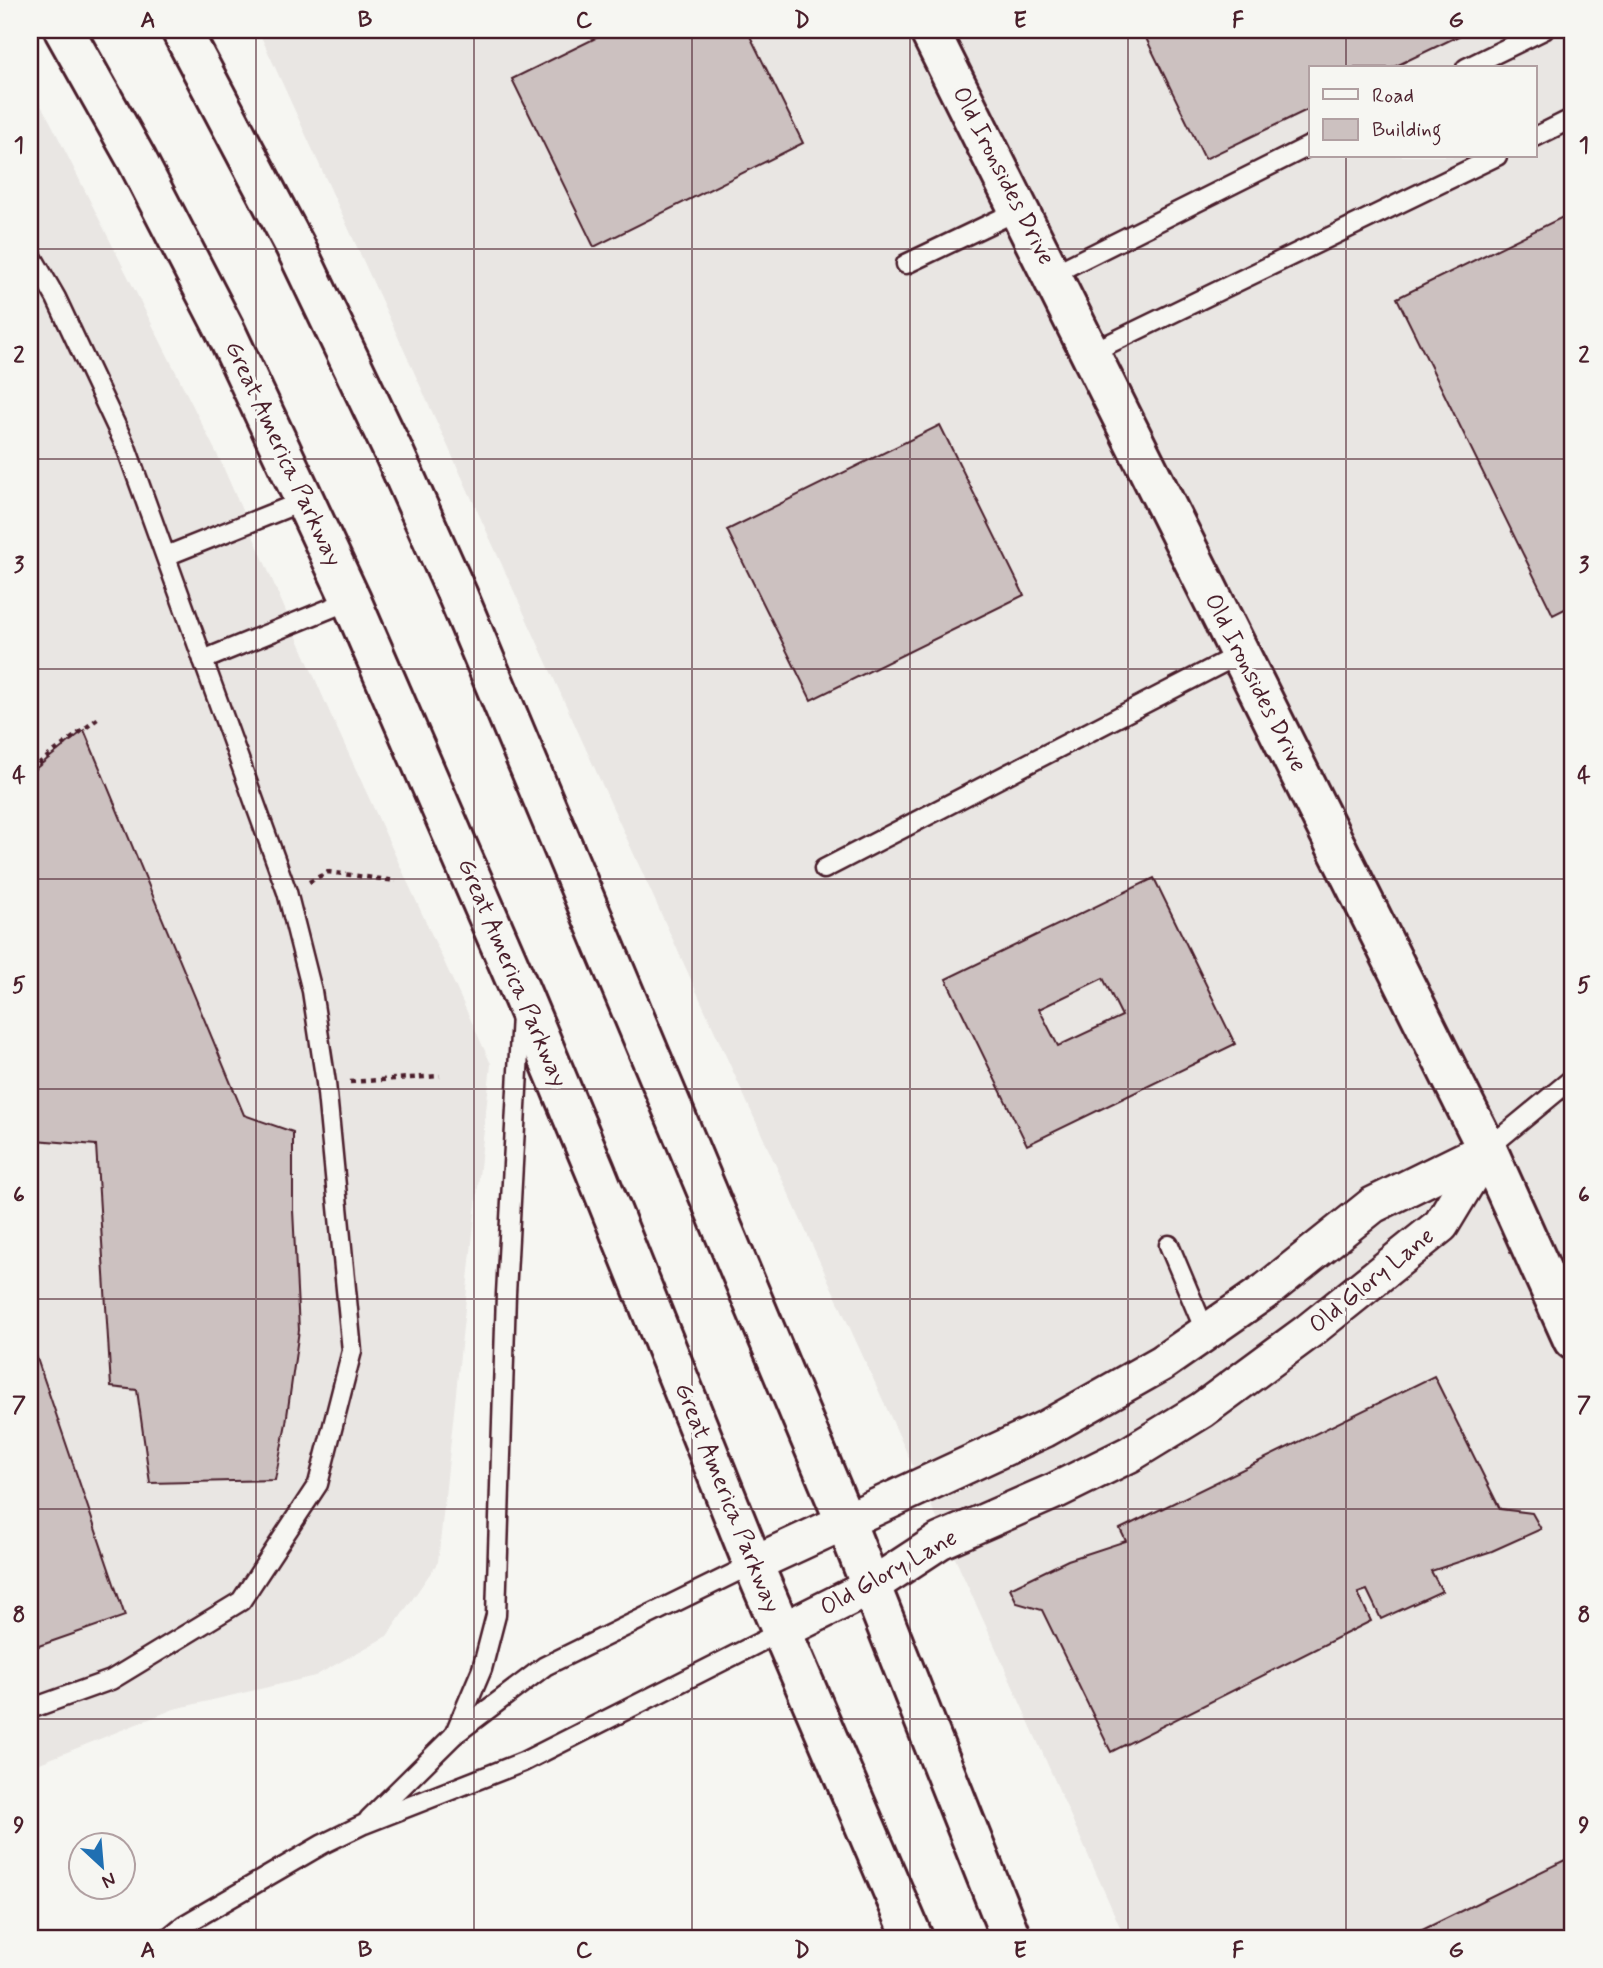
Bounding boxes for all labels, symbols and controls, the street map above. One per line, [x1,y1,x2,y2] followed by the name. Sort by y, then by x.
[140,6,156,36] text: A
[358,6,373,36] text: B
[576,6,593,36] text: C
[794,6,810,36] text: D
[1013,6,1027,36] text: E
[1232,6,1244,36] text: F
[1448,6,1464,36] text: G
[1309,66,1536,158] legend
[945,81,1061,271] street label: Old Ironsides Drive
[1372,82,1414,110] text: Road
[1372,116,1442,146] text: Building
[14,131,24,161] text: 1
[1579,131,1589,161] text: 1
[217,336,349,572] street label: Great America Parkway
[13,341,25,371] text: 2
[1578,341,1590,371] text: 2
[14,551,25,581] text: 3
[1579,551,1590,581] text: 3
[1197,588,1313,778] street label: Old Ironsides Drive
[12,761,26,791] text: 4
[1577,761,1591,791] text: 4
[450,854,574,1092] street label: Great America Parkway
[12,971,26,1001] text: 5
[1577,971,1591,1001] text: 5
[13,1181,25,1211] text: 6
[1578,1181,1590,1211] text: 6
[1303,1221,1441,1341] street label: Old Glory Lane
[667,1378,787,1618] street label: Great America Parkway
[12,1391,26,1421] text: 7
[1577,1391,1591,1421] text: 7
[815,1522,963,1624] street label: Old Glory Lane
[13,1601,25,1631] text: 8
[1578,1601,1590,1631] text: 8
[13,1811,25,1841] text: 9
[1578,1811,1590,1841] text: 9
[66,1832,136,1902] north arrow
[98,1866,120,1894] text: N
[140,1936,156,1966] text: A
[358,1936,373,1966] text: B
[576,1936,593,1966] text: C
[794,1936,810,1966] text: D
[1013,1936,1027,1966] text: E
[1232,1936,1244,1966] text: F
[1448,1936,1464,1966] text: G

